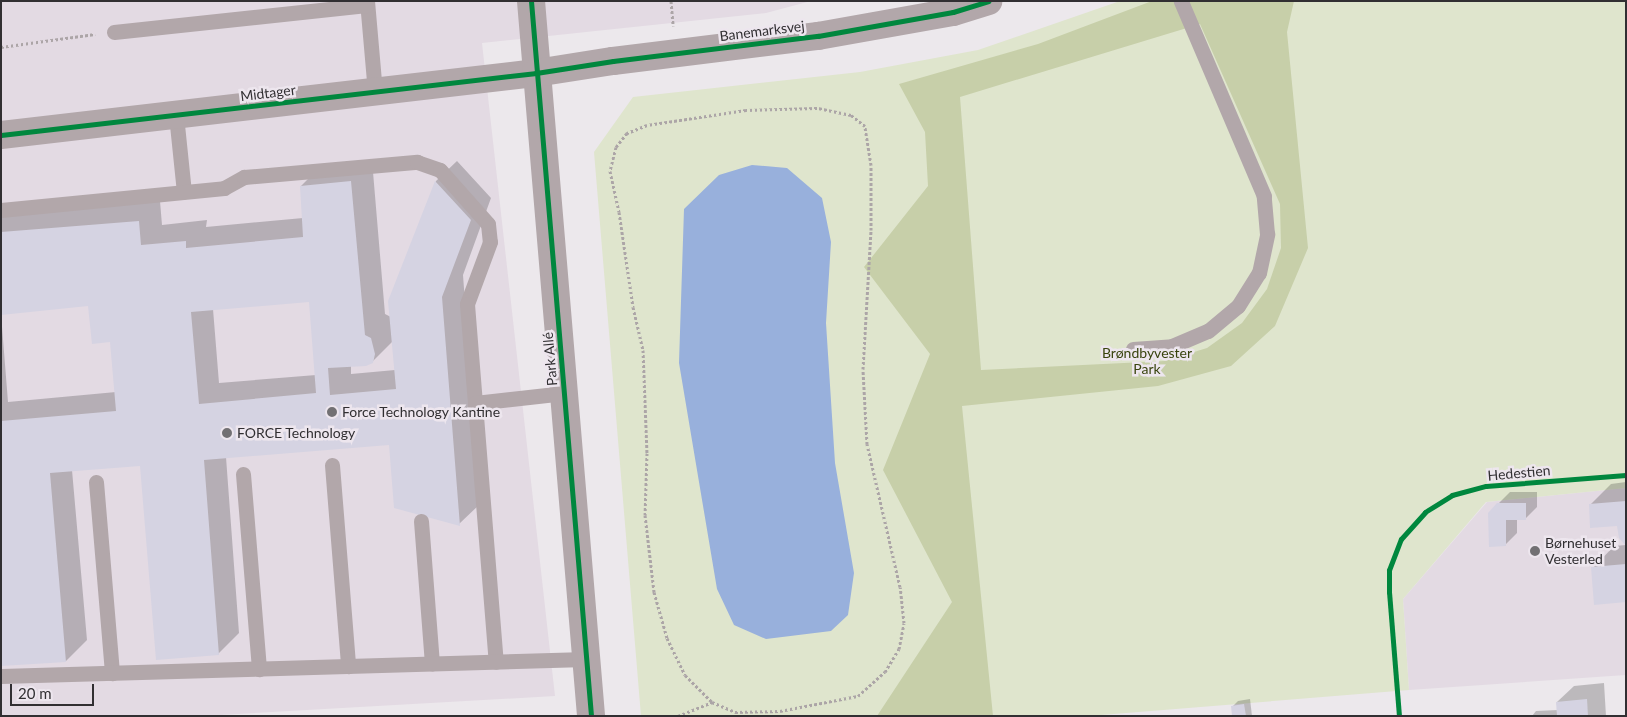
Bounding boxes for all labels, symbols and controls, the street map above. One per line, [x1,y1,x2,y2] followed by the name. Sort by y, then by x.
[719,17,805,45] street label: Banemarksvej
[239,81,297,105] street label: Midtager
[539,331,561,387] street label: Park Allé
[1102,345,1192,378] park label: Brøndbyvester Park
[342,404,501,420] place label: Force Technology Kantine
[326,406,338,418] marker: Force Technology Kantine
[237,425,356,441] place label: FORCE Technology
[221,427,233,439] marker: FORCE Technology
[1487,462,1551,484] street label: Hedestien
[1545,535,1616,568] place label: Børnehuset Vesterled
[1529,545,1541,557] marker: Børnehuset Vesterled
[12,674,96,706] scale bar
[18,684,52,702] text: 20 m

